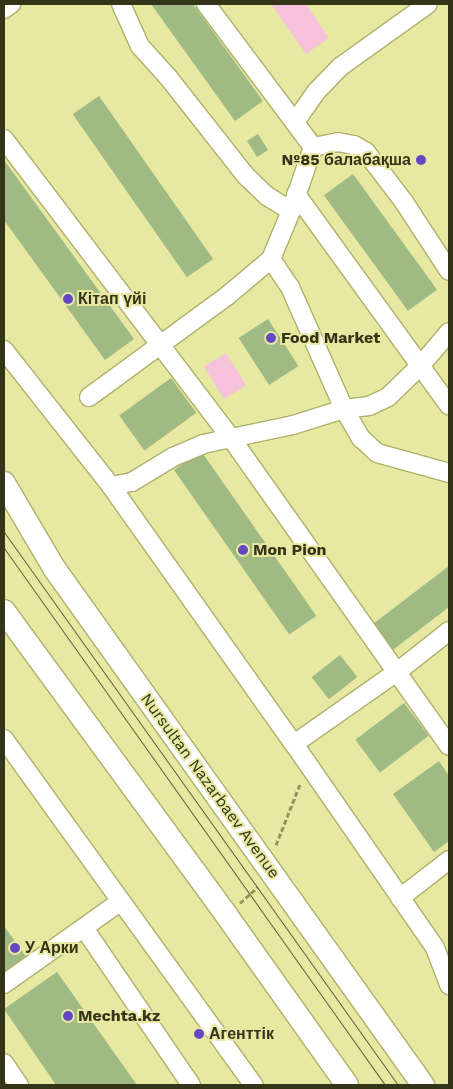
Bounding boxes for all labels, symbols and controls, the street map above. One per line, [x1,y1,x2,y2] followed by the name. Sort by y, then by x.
[282,150,411,170] place label: №85 балабақша
[415,154,427,166] marker: №85 балабақша
[78,289,146,309] place label: Кітап үйі
[62,293,74,305] marker: Кітап үйі
[281,328,380,348] place label: Food Market
[265,332,277,344] marker: Food Market
[253,540,326,560] place label: Mon Pion
[237,544,249,556] marker: Mon Pion
[136,689,284,883] street label: Nursultan Nazarbaev Avenue
[25,938,79,958] place label: У Арки
[9,942,21,954] marker: У Арки
[78,1006,160,1026] place label: Mechta.kz
[62,1010,74,1022] marker: Mechta.kz
[209,1024,274,1044] place label: Агенттік
[193,1028,205,1040] marker: Агенттік

